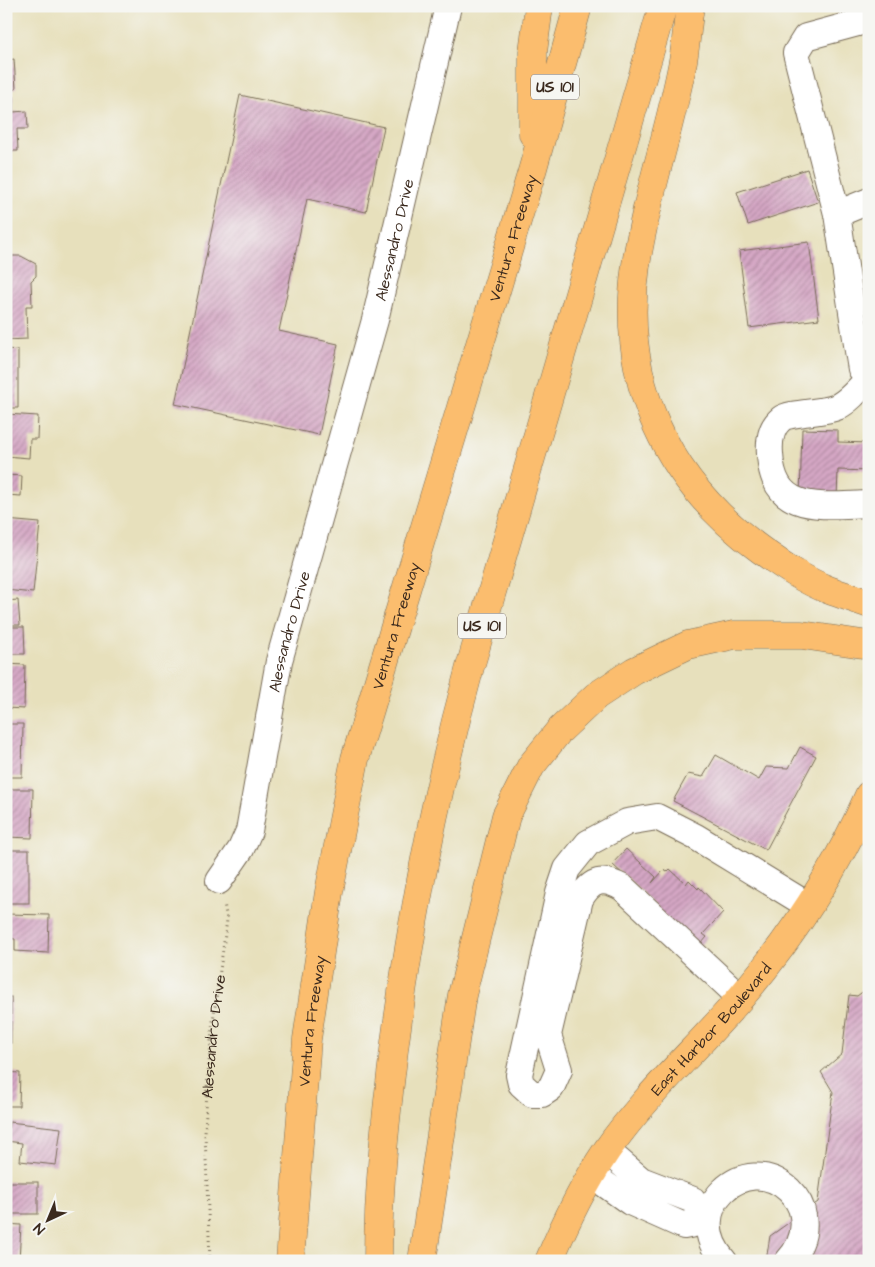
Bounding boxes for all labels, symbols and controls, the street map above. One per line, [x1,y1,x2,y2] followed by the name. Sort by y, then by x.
[531,74,579,100] road number: US 101
[483,172,543,304] street label: Ventura Freeway
[370,176,420,303] street label: Alessandro Drive
[367,560,427,692] street label: Ventura Freeway
[264,568,316,694] street label: Alessandro Drive
[458,614,506,638] road number: US 101
[293,954,332,1087] street label: Ventura Freeway
[646,959,777,1101] street label: East Harbor Boulevard
[197,973,231,1099] street label: Alessandro Drive
[22,1194,72,1244] north arrow
[29,1218,50,1239] text: N

